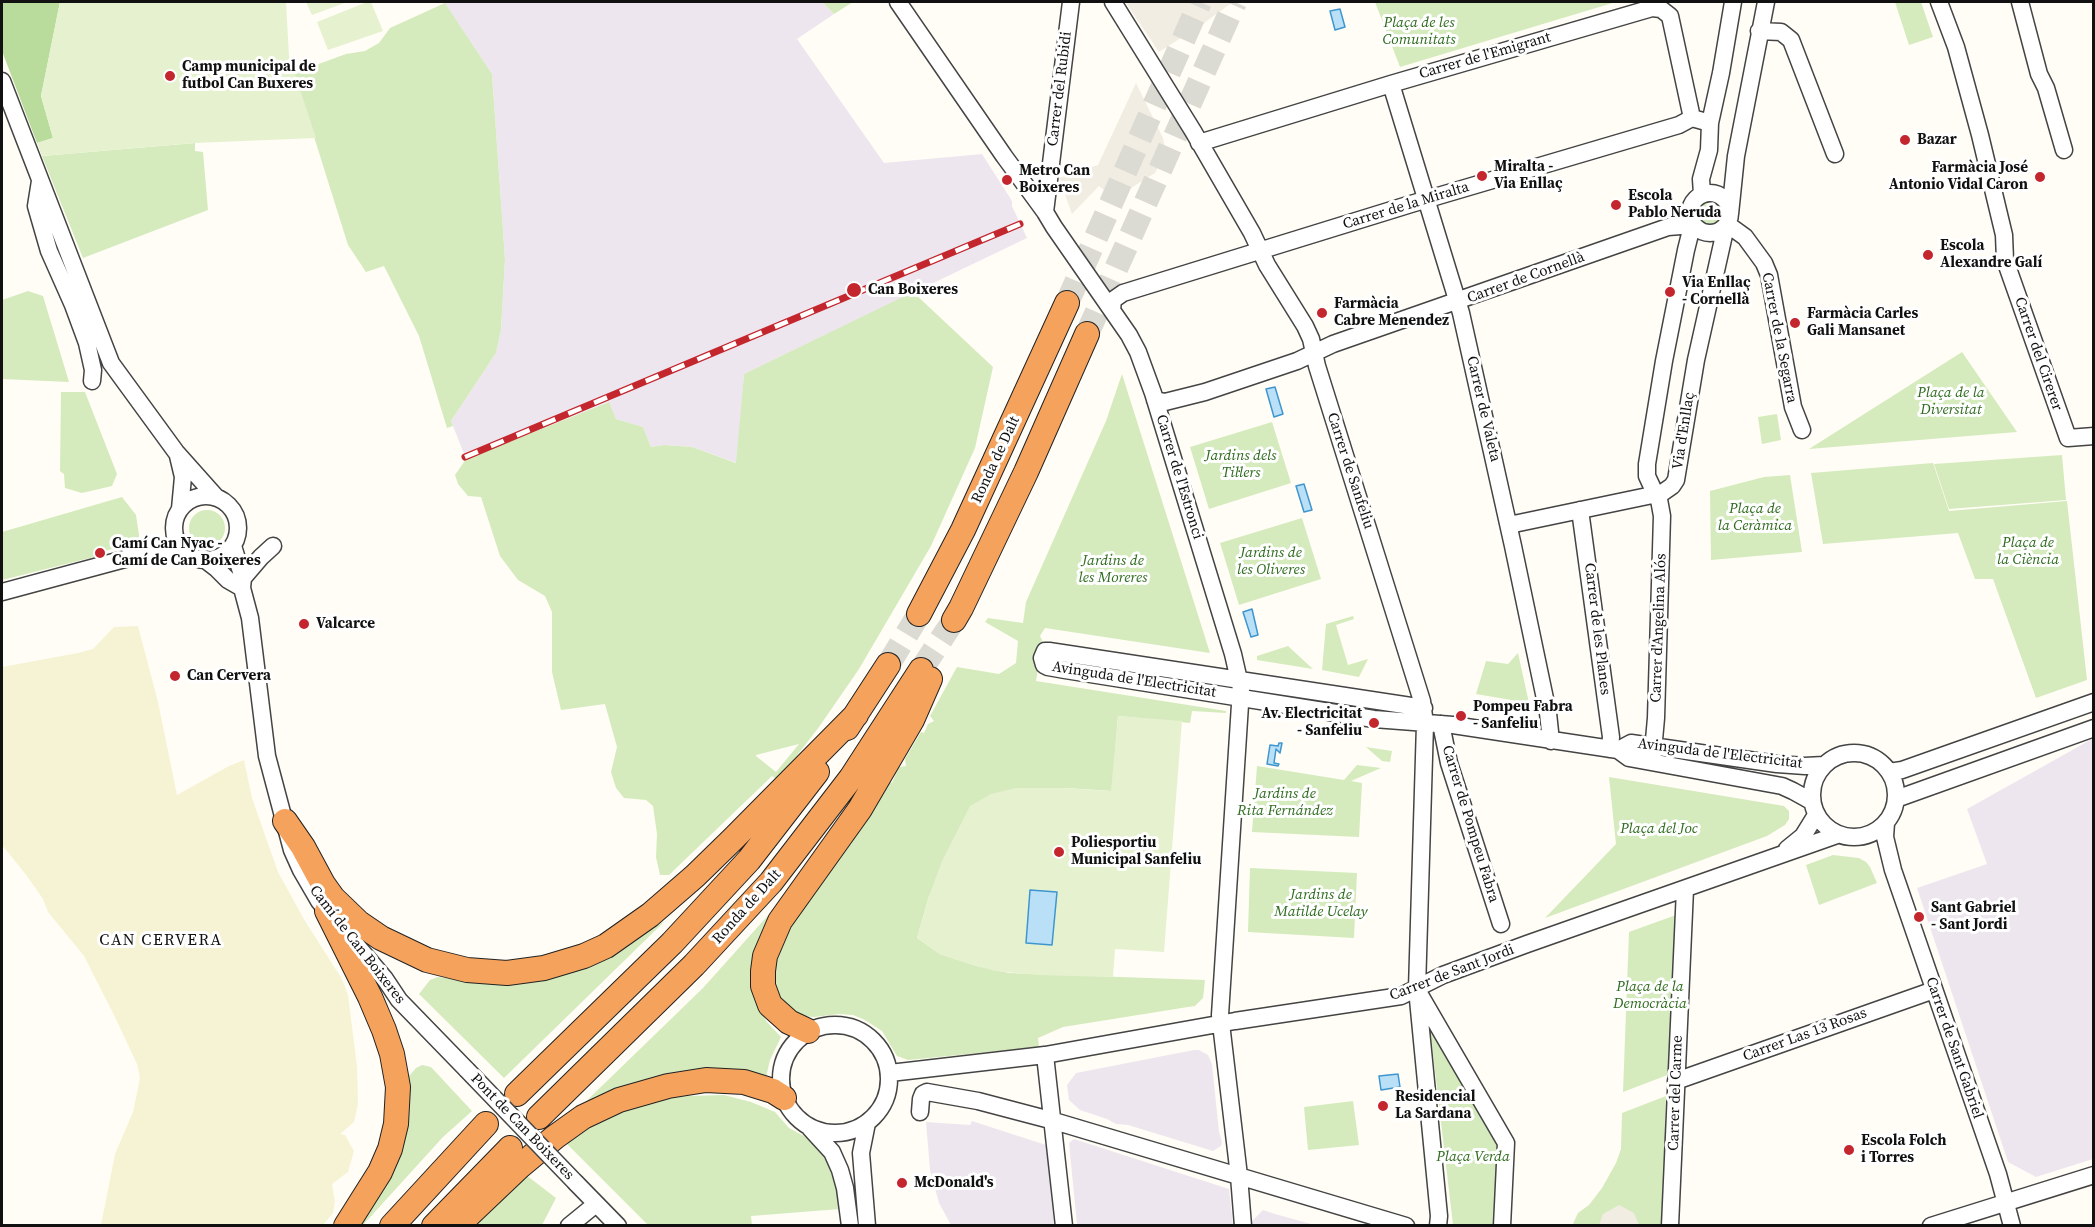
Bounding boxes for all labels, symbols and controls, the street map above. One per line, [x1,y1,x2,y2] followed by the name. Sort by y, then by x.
[1382,14,1456,49] park label: Plaça de les Comunitats
[1417,29,1553,83] street label: Carrer de l'Emigrant
[1044,31,1076,147] street label: Carrer del Rubidi
[182,58,316,93] place label: Camp municipal de futbol Can Buxeres
[163,69,177,83] marker: Camp municipal de futbol Can Buxeres
[1917,131,1957,149] place label: Bazar
[1898,133,1912,147] marker: Bazar
[1494,158,1563,193] place label: Miralta - Via Enllaç
[1889,159,2028,194] place label: Farmàcia José Antonio Vidal Caron
[1019,162,1090,197] place label: Metro Can Boixeres
[1475,169,1489,183] marker: Miralta - Via Enllaç
[2033,170,2047,184] marker: Farmàcia José Antonio Vidal Caron
[1000,173,1014,187] marker: Metro Can Boixeres
[1341,178,1471,234] street label: Carrer de la Miralta
[1628,187,1721,222] place label: Escola Pablo Neruda
[1609,198,1623,212] marker: Escola Pablo Neruda
[1940,237,2042,272] place label: Escola Alexandre Galí
[1465,248,1587,308] street label: Carrer de Cornellà
[1921,248,1935,262] marker: Escola Alexandre Galí
[1758,271,1800,405] street label: Carrer de la Segarra
[1682,274,1751,309] place label: Via Enllaç - Cornellà
[845,281,863,299] marker: Can Boixeres
[868,281,958,299] place label: Can Boixeres
[1663,285,1677,299] marker: Via Enllaç - Cornellà
[1334,295,1449,330] place label: Farmàcia Cabre Menendez
[2010,295,2066,413] street label: Carrer del Cirerer
[1807,305,1918,340] place label: Farmàcia Carles Gali Mansanet
[1315,306,1329,320] marker: Farmàcia Cabre Menendez
[1788,316,1802,330] marker: Farmàcia Carles Gali Mansanet
[1462,354,1504,464] street label: Carrer de Valeta
[1917,384,1985,419] park label: Plaça de la Diversitat
[1669,391,1699,471] street label: Via d'Enllaç
[1323,411,1377,531] street label: Carrer de Sanfeliu
[1151,413,1207,541] street label: Carrer de l'Estronci
[968,414,1024,506] street label: Ronda de Dalt
[1206,447,1276,482] park label: Jardins dels Til·lers
[1718,500,1792,535] park label: Plaça de la Ceràmica
[1997,534,2059,569] park label: Plaça de la Ciència
[112,535,261,570] place label: Camí Can Nyac - Camí de Can Boixeres
[1237,544,1305,579] park label: Jardins de les Oliveres
[93,546,107,560] marker: Camí Can Nyac - Camí de Can Boixeres
[1079,552,1147,587] park label: Jardins de les Moreres
[1647,553,1671,703] street label: Carrer d'Angelina Alós
[1580,562,1614,696] street label: Carrer de les Planes
[316,615,375,633] place label: Valcarce
[297,617,311,631] marker: Valcarce
[1051,658,1217,702] street label: Avinguda de l'Electricitat
[187,667,271,685] place label: Can Cervera
[168,669,182,683] marker: Can Cervera
[1473,698,1573,733] place label: Pompeu Fabra - Sanfeliu
[1261,705,1362,740] place label: Av. Electricitat - Sanfeliu
[1454,709,1468,723] marker: Pompeu Fabra - Sanfeliu
[1367,716,1381,730] marker: Av. Electricitat - Sanfeliu
[1637,735,1803,773] street label: Avinguda de l'Electricitat
[1437,743,1503,905] street label: Carrer de Pompeu Fabra
[1237,785,1333,820] park label: Jardins de Rita Fernández
[1620,820,1698,838] park label: Plaça del Joc
[1071,834,1201,869] place label: Poliesportiu Municipal Sanfeliu
[1052,845,1066,859] marker: Poliesportiu Municipal Sanfeliu
[709,866,785,948] street label: Ronda de Dalt
[305,882,409,1008] street label: Camí de Can Boixeres
[1274,886,1368,921] park label: Jardins de Matilde Ucelay
[1931,899,2016,934] place label: Sant Gabriel - Sant Jordi
[1912,910,1926,924] marker: Sant Gabriel - Sant Jordi
[99,931,223,951] district label: CAN CERVERA
[1387,941,1517,1005] street label: Carrer de Sant Jordi
[1921,975,1987,1121] street label: Carrer de Sant Gabriel
[1613,978,1687,1013] park label: Plaça de la Democràcia
[1741,1004,1869,1066] street label: Carrer Las 13 Rosas
[1665,1035,1687,1151] street label: Carrer del Carme
[467,1070,577,1184] street label: Pont de Can Boixeres
[1395,1088,1476,1123] place label: Residencial La Sardana
[1376,1099,1390,1113] marker: Residencial La Sardana
[1861,1132,1946,1167] place label: Escola Folch i Torres
[1842,1143,1856,1157] marker: Escola Folch i Torres
[1436,1148,1510,1166] park label: Plaça Verda
[914,1174,994,1192] place label: McDonald's
[895,1176,909,1190] marker: McDonald's

